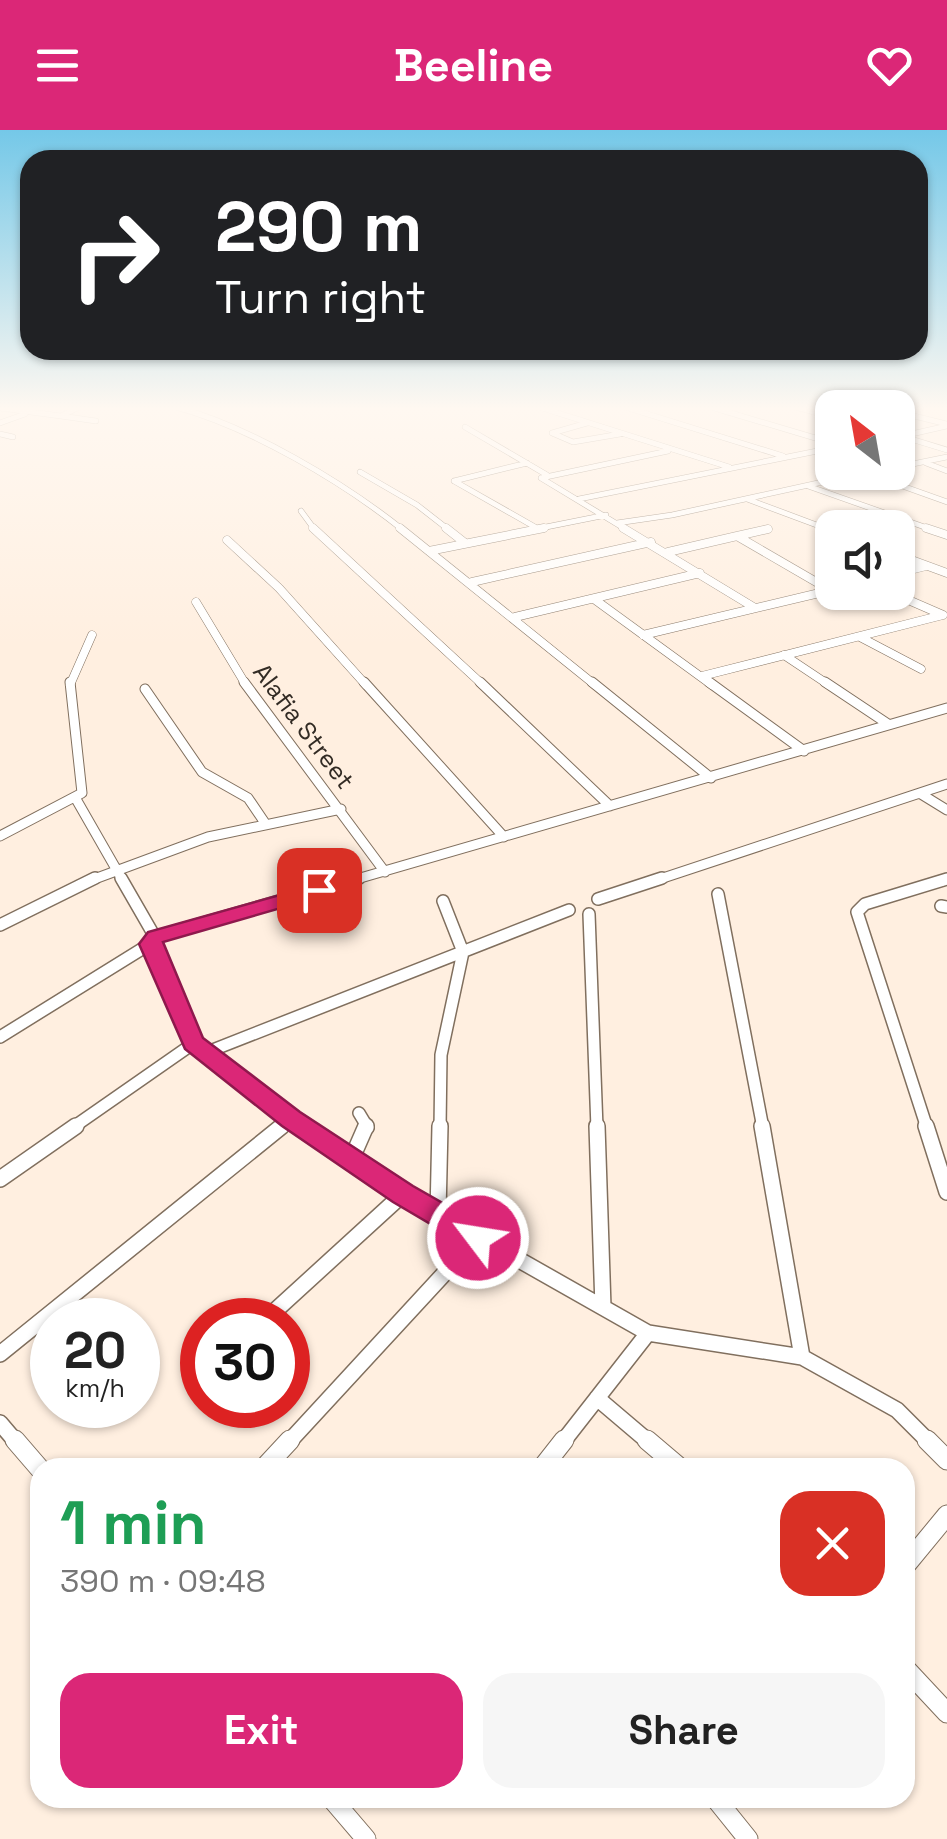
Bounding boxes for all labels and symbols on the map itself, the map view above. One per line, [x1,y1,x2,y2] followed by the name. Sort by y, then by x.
[815,390,915,490] north arrow
[246,657,362,795] street label: Alafia Street
[277,848,362,933] pin
[426,1186,530,1290] position arrow
[180,1298,310,1428] speed limit sign: 30

